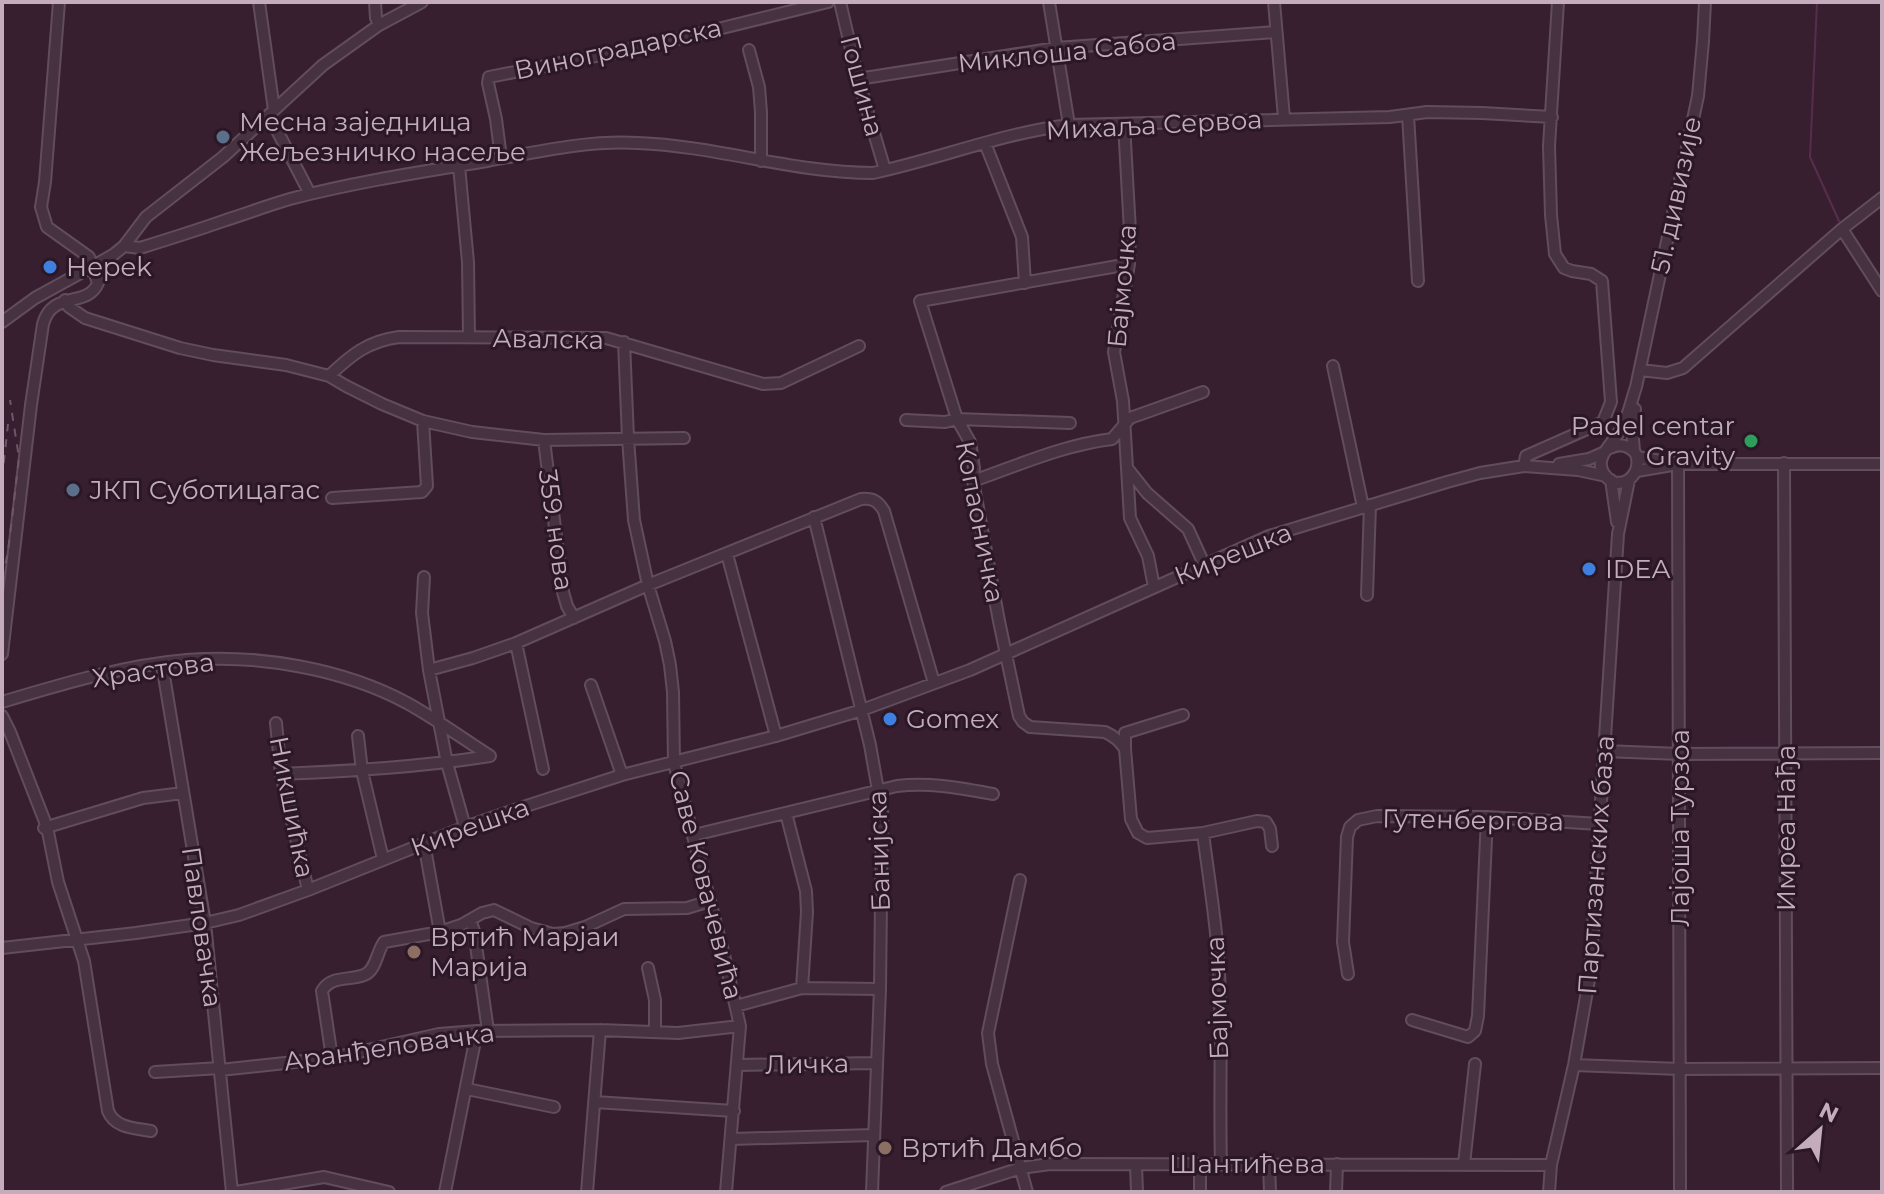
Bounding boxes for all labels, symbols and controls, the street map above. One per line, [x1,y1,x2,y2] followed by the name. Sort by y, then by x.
[511,11,725,87] street label: Виноградарска
[956,25,1178,79] street label: Миклоша Сабоа
[833,32,891,140] street label: Гошина
[1045,103,1263,147] street label: Михаља Сервоа
[239,106,526,168] place label: Месна заједница Жељезничко насеље
[1644,113,1708,277] street label: 51. дивизије
[214,128,232,146] marker: Месна заједница Жељезничко насеље
[1101,223,1143,349] street label: Бајмочка
[66,251,152,283] place label: Hepek
[41,258,59,276] marker: Hepek
[492,322,604,356] street label: Авалска
[1571,410,1736,472] place label: Padel centar Gravity
[1742,432,1760,450] marker: Padel centar Gravity
[949,438,1011,606] street label: Копаоничка
[532,467,580,593] street label: 359. нова
[89,474,320,506] place label: ЈКП Суботицагас
[64,481,82,499] marker: ЈКП Суботицагас
[1170,516,1296,592] street label: Кирешка
[1605,553,1671,585] place label: IDEA
[1580,560,1598,578] marker: IDEA
[90,646,216,694] street label: Храстова
[906,703,999,735] place label: Gomex
[881,710,899,728] marker: Gomex
[1664,729,1696,927] street label: Лајоша Турзоа
[263,733,321,881] street label: Никшићка
[1571,734,1621,996] street label: Партизанских база
[1770,745,1802,911] street label: Имреа Нађа
[662,767,750,1003] street label: Саве Ковачевића
[861,790,897,912] street label: Банијска
[406,791,534,863] street label: Кирешка
[1382,802,1564,838] street label: Гутенбергова
[175,845,229,1009] street label: Павловачка
[430,921,619,983] place label: Вртић Марјаи Марија
[1199,936,1235,1060] street label: Бајмочка
[405,943,423,961] marker: Вртић Марјаи Марија
[282,1016,496,1078] street label: Аранђеловачка
[765,1047,849,1081] street label: Личка
[1780,1090,1860,1170] north arrow
[1815,1097,1843,1129] text: N
[901,1132,1082,1164] place label: Вртић Дамбо
[876,1139,894,1157] marker: Вртић Дамбо
[1169,1148,1325,1180] street label: Шантићева

